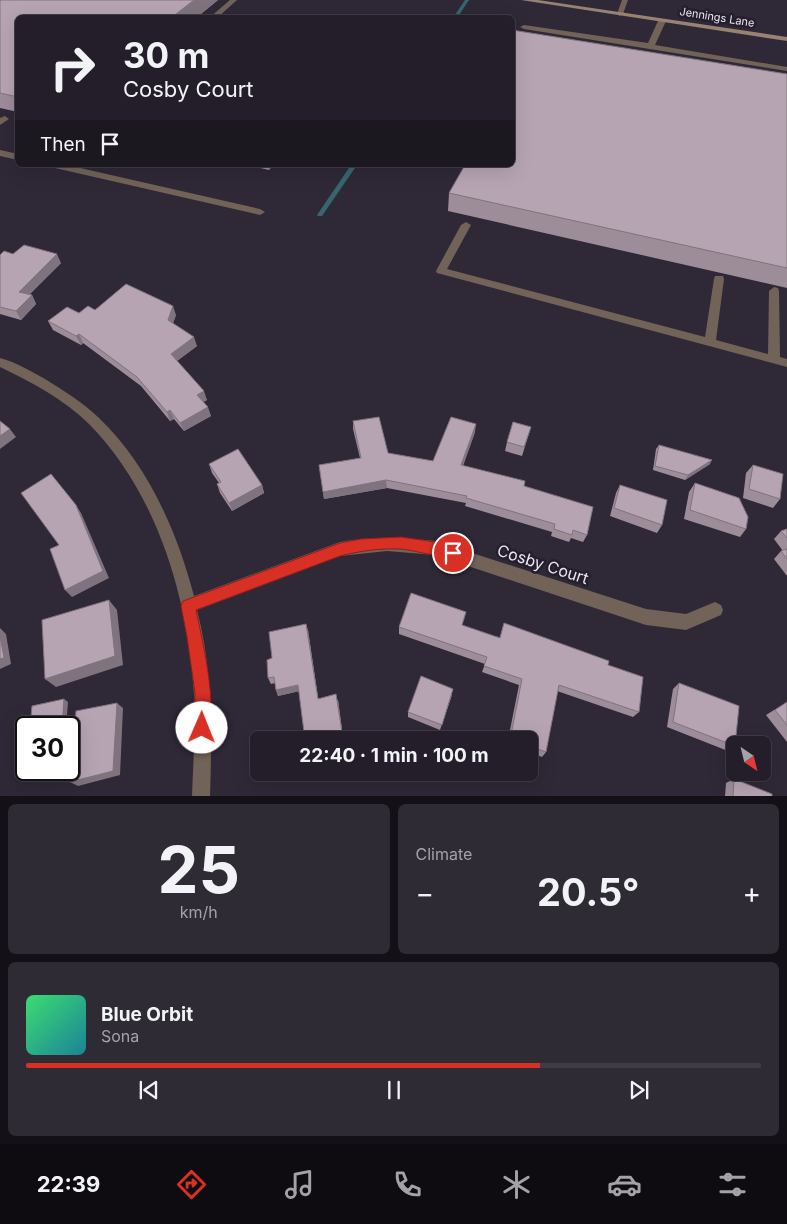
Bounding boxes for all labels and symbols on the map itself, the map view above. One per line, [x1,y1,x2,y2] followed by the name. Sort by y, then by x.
[678,4,756,30] street label: Jennings Lane
[432,532,474,574] pin
[495,540,591,588] street label: Cosby Court
[175,701,227,753] position arrow
[15,716,80,781] speed limit sign: 30
[726,736,771,781] north arrow

